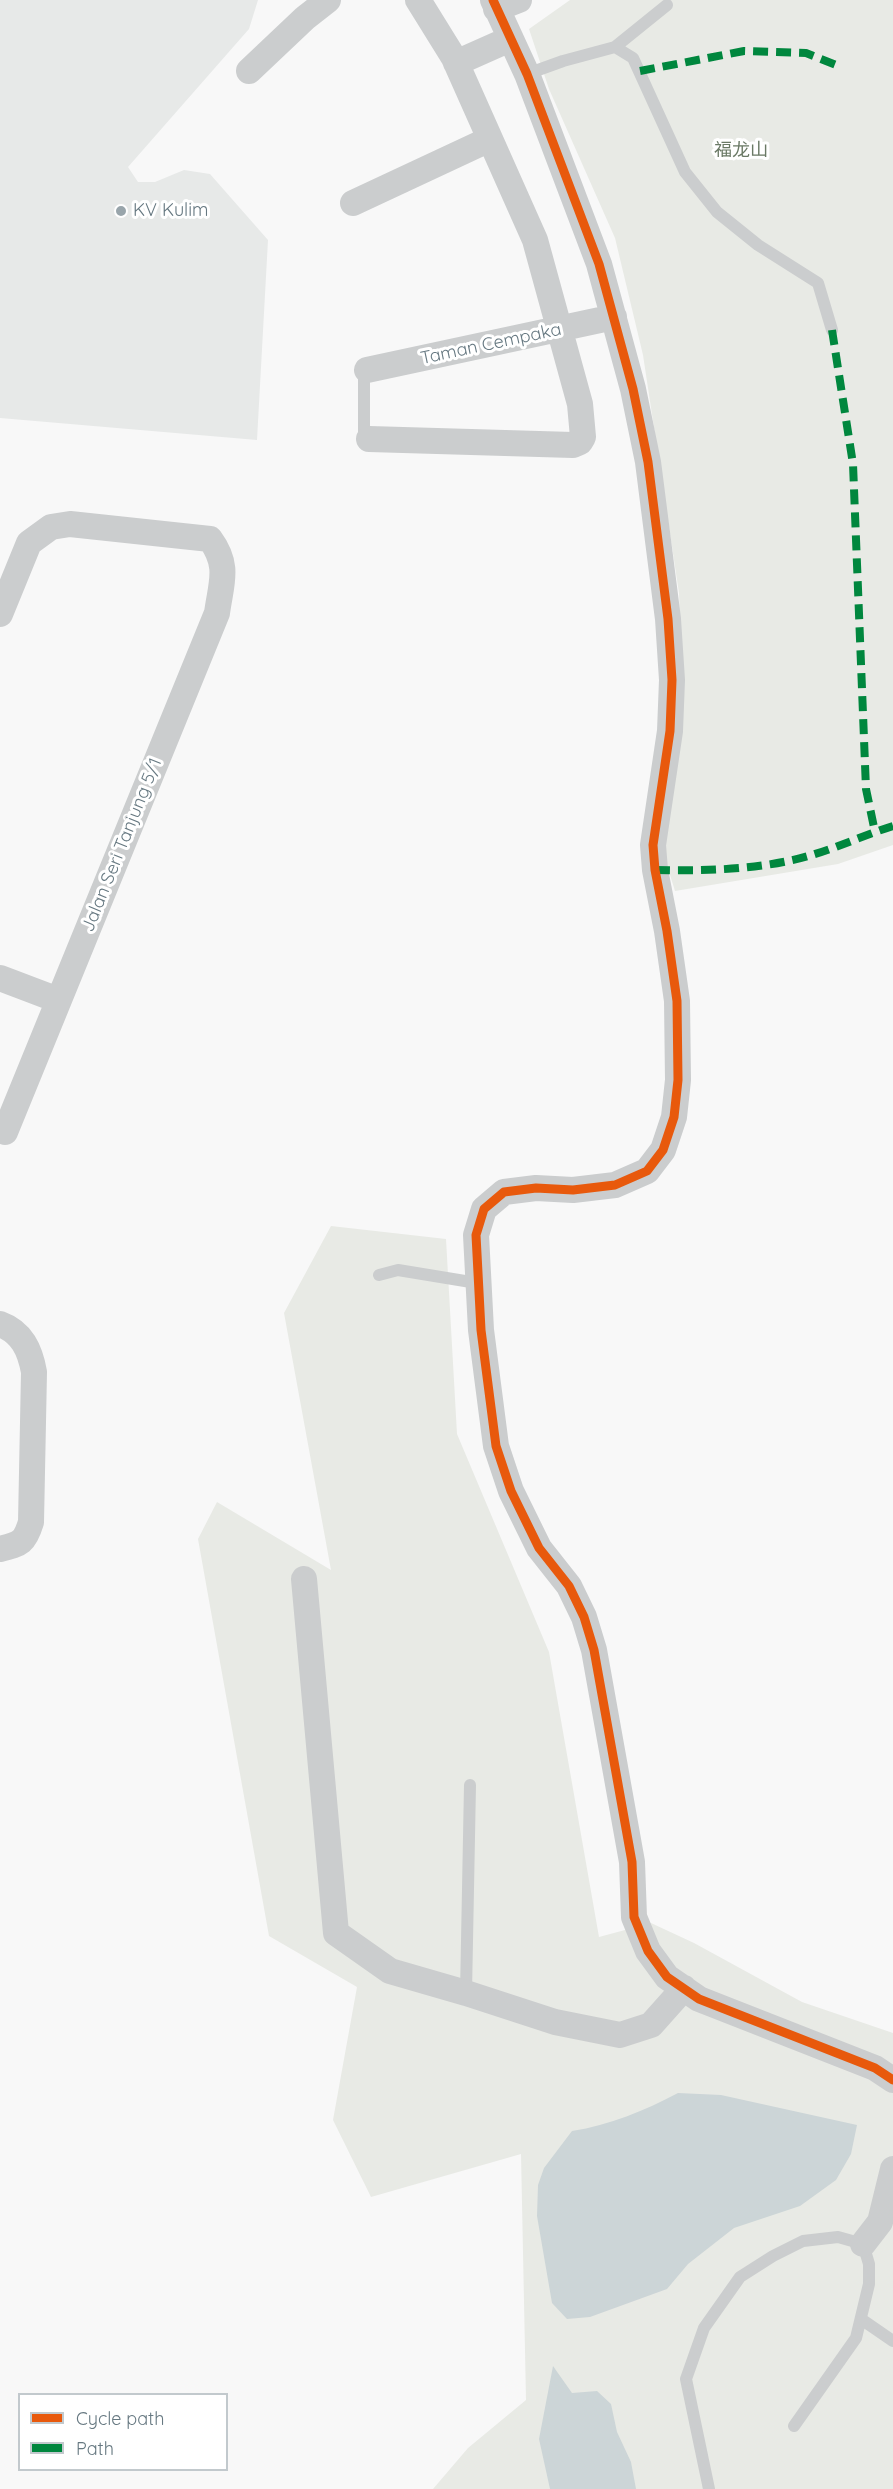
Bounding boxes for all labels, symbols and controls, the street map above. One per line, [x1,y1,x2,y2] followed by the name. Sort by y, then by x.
[714,140,768,162] park label: 福龙山
[133,200,209,222] place label: KV Kulim
[114,204,128,218] marker: KV Kulim
[419,319,563,369] street label: Taman Cempaka
[77,755,167,935] street label: Jalan Seri Tanjung 5/1
[18,2393,228,2471] legend
[76,2407,164,2430] text: Cycle path
[76,2437,114,2460] text: Path

